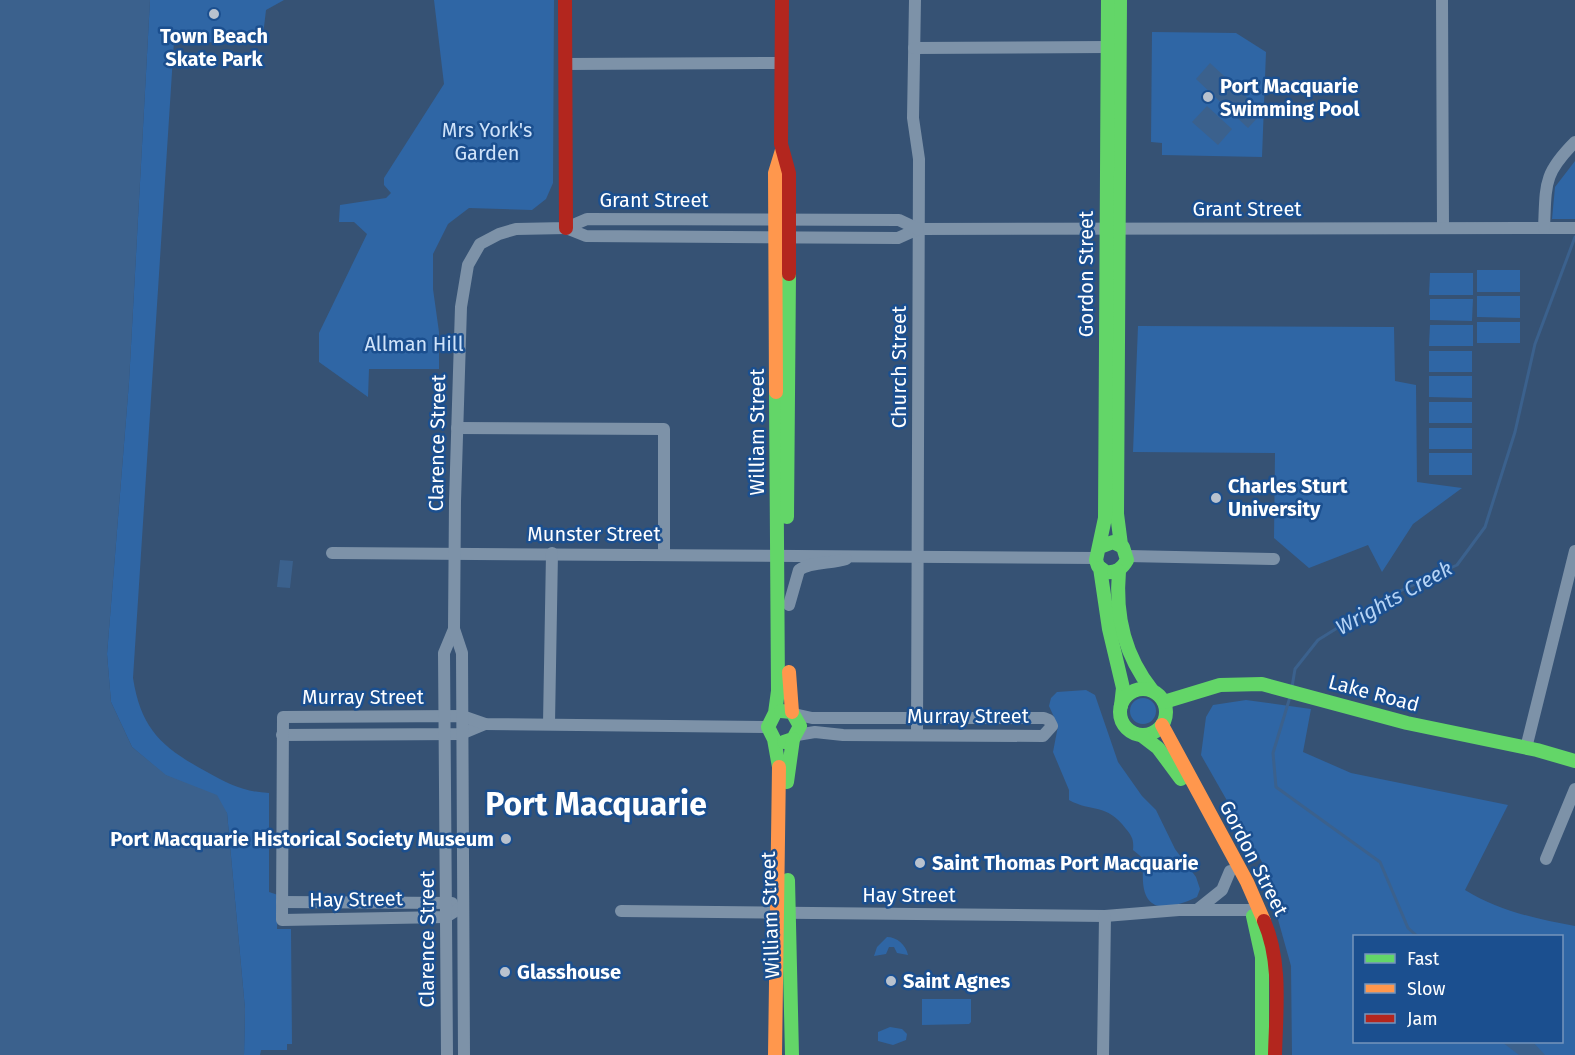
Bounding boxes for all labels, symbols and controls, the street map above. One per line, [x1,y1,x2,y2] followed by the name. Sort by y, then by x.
[207,7,221,21] marker: Town Beach Skate Park
[160,24,268,71] place label: Town Beach Skate Park
[1220,74,1360,121] place label: Port Macquarie Swimming Pool
[1201,90,1215,104] marker: Port Macquarie Swimming Pool
[442,118,532,165] park label: Mrs York's Garden
[599,188,709,212] street label: Grant Street
[1192,197,1302,221] street label: Grant Street
[1074,210,1098,337] street label: Gordon Street
[887,305,911,428] street label: Church Street
[364,332,464,356] park label: Allman Hill
[745,368,769,496] street label: William Street
[424,374,450,512] street label: Clarence Street
[1228,474,1348,521] place label: Charles Sturt University
[1209,491,1223,505] marker: Charles Sturt University
[527,522,661,546] street label: Munster Street
[1331,555,1457,641] water label: Wrights Creek
[1326,669,1422,717] street label: Lake Road
[302,685,425,709] street label: Murray Street
[907,704,1030,728] street label: Murray Street
[485,785,707,823] district label: Port Macquarie
[1215,796,1294,920] street label: Gordon Street
[110,827,494,851] place label: Port Macquarie Historical Society Museum
[499,832,513,846] marker: Port Macquarie Historical Society Museum
[756,850,784,979] street label: William Street
[932,851,1199,875] place label: Saint Thomas Port Macquarie
[913,856,927,870] marker: Saint Thomas Port Macquarie
[415,870,439,1008] street label: Clarence Street
[862,883,957,907] street label: Hay Street
[309,886,404,912] street label: Hay Street
[1353,935,1563,1043] legend
[1407,948,1440,970] text: Fast
[517,960,621,984] place label: Glasshouse
[498,965,512,979] marker: Glasshouse
[903,969,1010,993] place label: Saint Agnes
[884,974,898,988] marker: Saint Agnes
[1407,978,1446,1000] text: Slow
[1407,1008,1438,1030] text: Jam

